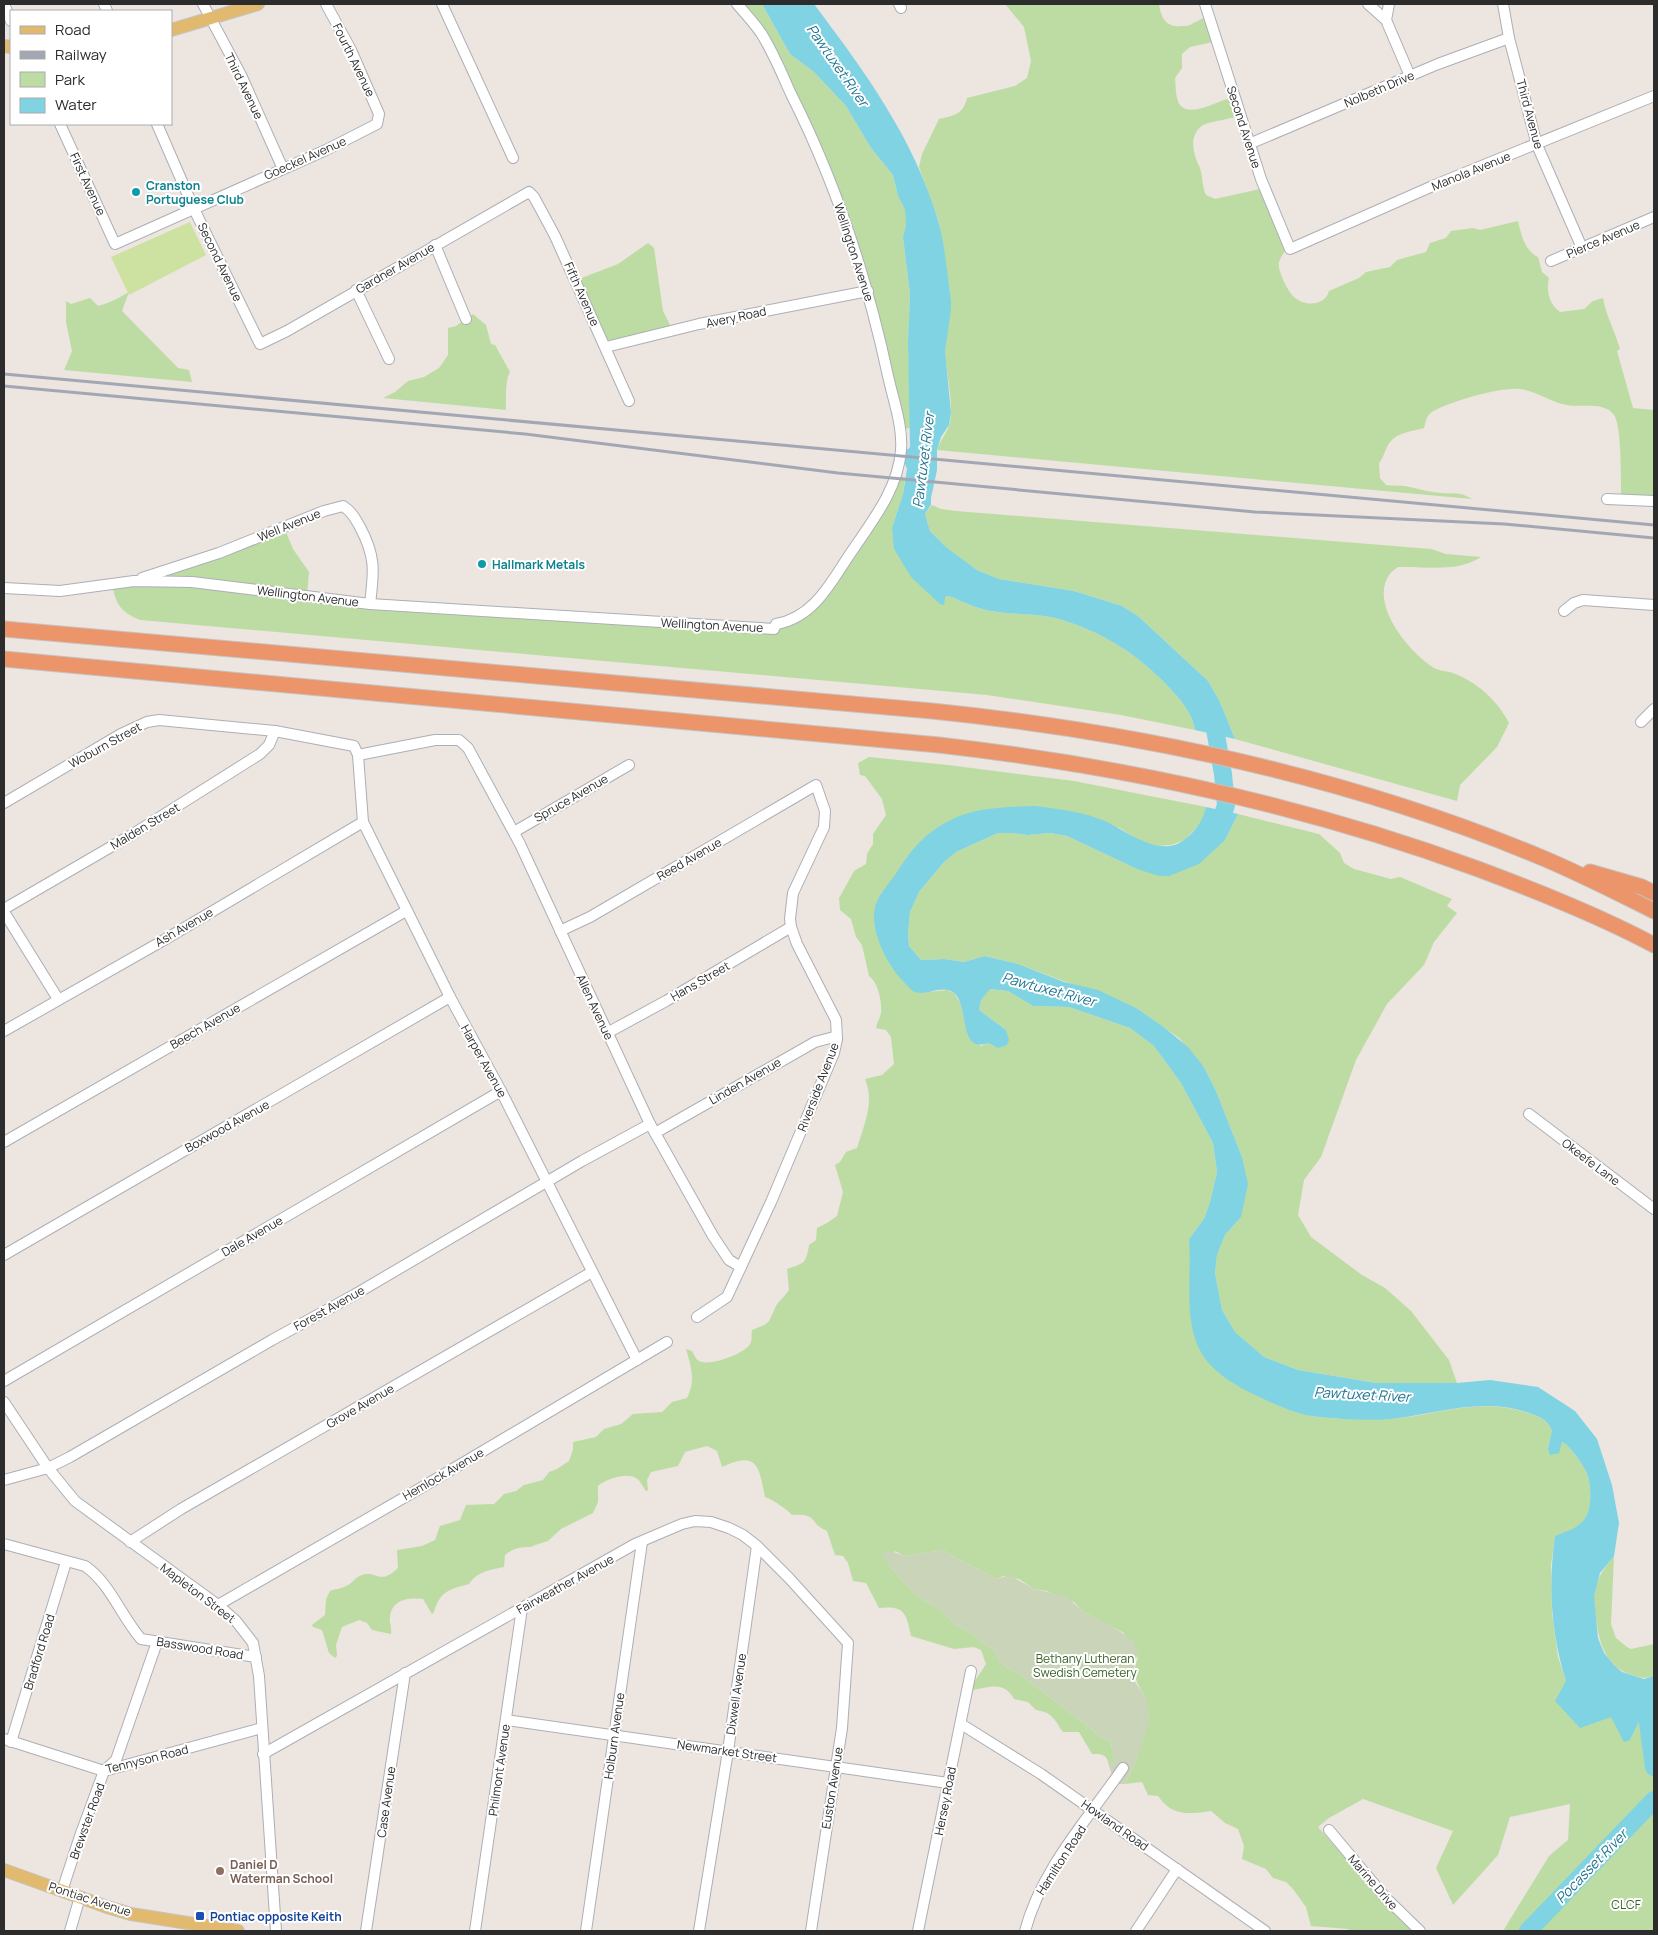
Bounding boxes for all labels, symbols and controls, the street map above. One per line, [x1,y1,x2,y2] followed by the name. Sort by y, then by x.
[10,10,172,125] legend
[55,19,91,40] text: Road
[329,20,379,100] street label: Fourth Avenue
[803,20,874,111] water label: Pawtuxet River
[55,44,107,65] text: Railway
[221,50,267,122] street label: Third Avenue
[1341,67,1417,111] street label: Nolbeth Drive
[55,69,85,90] text: Park
[1512,77,1548,151] street label: Third Avenue
[1223,84,1265,170] street label: Second Avenue
[55,94,97,115] text: Water
[261,132,349,184] street label: Goeckel Avenue
[1429,147,1513,195] street label: Manola Avenue
[66,150,110,218] street label: First Avenue
[146,177,244,208] place label: Cranston Portuguese Club
[130,186,142,198] marker: Cranston Portuguese Club
[830,201,878,303] street label: Wellington Avenue
[1564,216,1642,262] street label: Pierce Avenue
[194,220,246,304] street label: Second Avenue
[352,239,438,297] street label: Gardner Avenue
[560,259,604,329] street label: Fifth Avenue
[704,302,768,332] street label: Avery Road
[908,409,939,509] water label: Pawtuxet River
[255,505,323,545] street label: Well Avenue
[492,556,586,573] place label: Hallmark Metals
[476,558,488,570] marker: Hallmark Metals
[256,581,360,611] street label: Wellington Avenue
[660,614,764,636] street label: Wellington Avenue
[65,718,145,772] street label: Woburn Street
[531,770,611,826] street label: Spruce Avenue
[107,798,183,853] street label: Malden Street
[653,834,725,884] street label: Reed Avenue
[152,904,216,950] street label: Ash Avenue
[667,957,733,1005] street label: Hans Street
[1000,967,1100,1011] water label: Pawtuxet River
[572,971,618,1043] street label: Allen Avenue
[167,999,243,1053] street label: Beech Avenue
[457,1021,511,1101] street label: Harper Avenue
[793,1040,843,1134] street label: Riverside Avenue
[706,1053,784,1109] street label: Linden Avenue
[182,1096,272,1156] street label: Boxwood Avenue
[1558,1134,1624,1190] street label: Okeefe Lane
[218,1212,286,1260] street label: Dale Avenue
[290,1281,368,1335] street label: Forest Avenue
[323,1380,397,1432] street label: Grove Avenue
[1313,1382,1412,1406] water label: Pawtuxet River
[399,1444,487,1504] street label: Hemlock Avenue
[513,1550,617,1618] street label: Fairweather Avenue
[157,1559,239,1627] street label: Mapleton Street
[19,1612,59,1692] street label: Bradford Road
[155,1633,245,1663] street label: Basswood Road
[1033,1650,1138,1681] park label: Bethany Lutheran Swedish Cemetery
[722,1652,750,1736] street label: Dixwell Avenue
[600,1692,628,1780] street label: Holburn Avenue
[484,1723,514,1817] street label: Philmont Avenue
[676,1736,778,1766] street label: Newmarket Street
[104,1741,190,1777] street label: Tennyson Road
[817,1746,847,1830] street label: Euston Avenue
[373,1765,399,1839] street label: Case Avenue
[930,1765,960,1837] street label: Hersey Road
[65,1780,109,1862] street label: Brewster Road
[1078,1795,1152,1855] street label: Howland Road
[1032,1822,1090,1898] street label: Hamilton Road
[1551,1824,1632,1907] water label: Pocasset River
[1344,1851,1402,1913] street label: Marine Drive
[230,1856,333,1887] place label: Daniel D Waterman School
[214,1865,226,1877] marker: Daniel D Waterman School
[47,1878,133,1920] street label: Pontiac Avenue
[1611,1896,1641,1913] park label: CLCF
[210,1908,342,1925] place label: Pontiac opposite Keith
[194,1910,206,1922] marker: Pontiac opposite Keith

